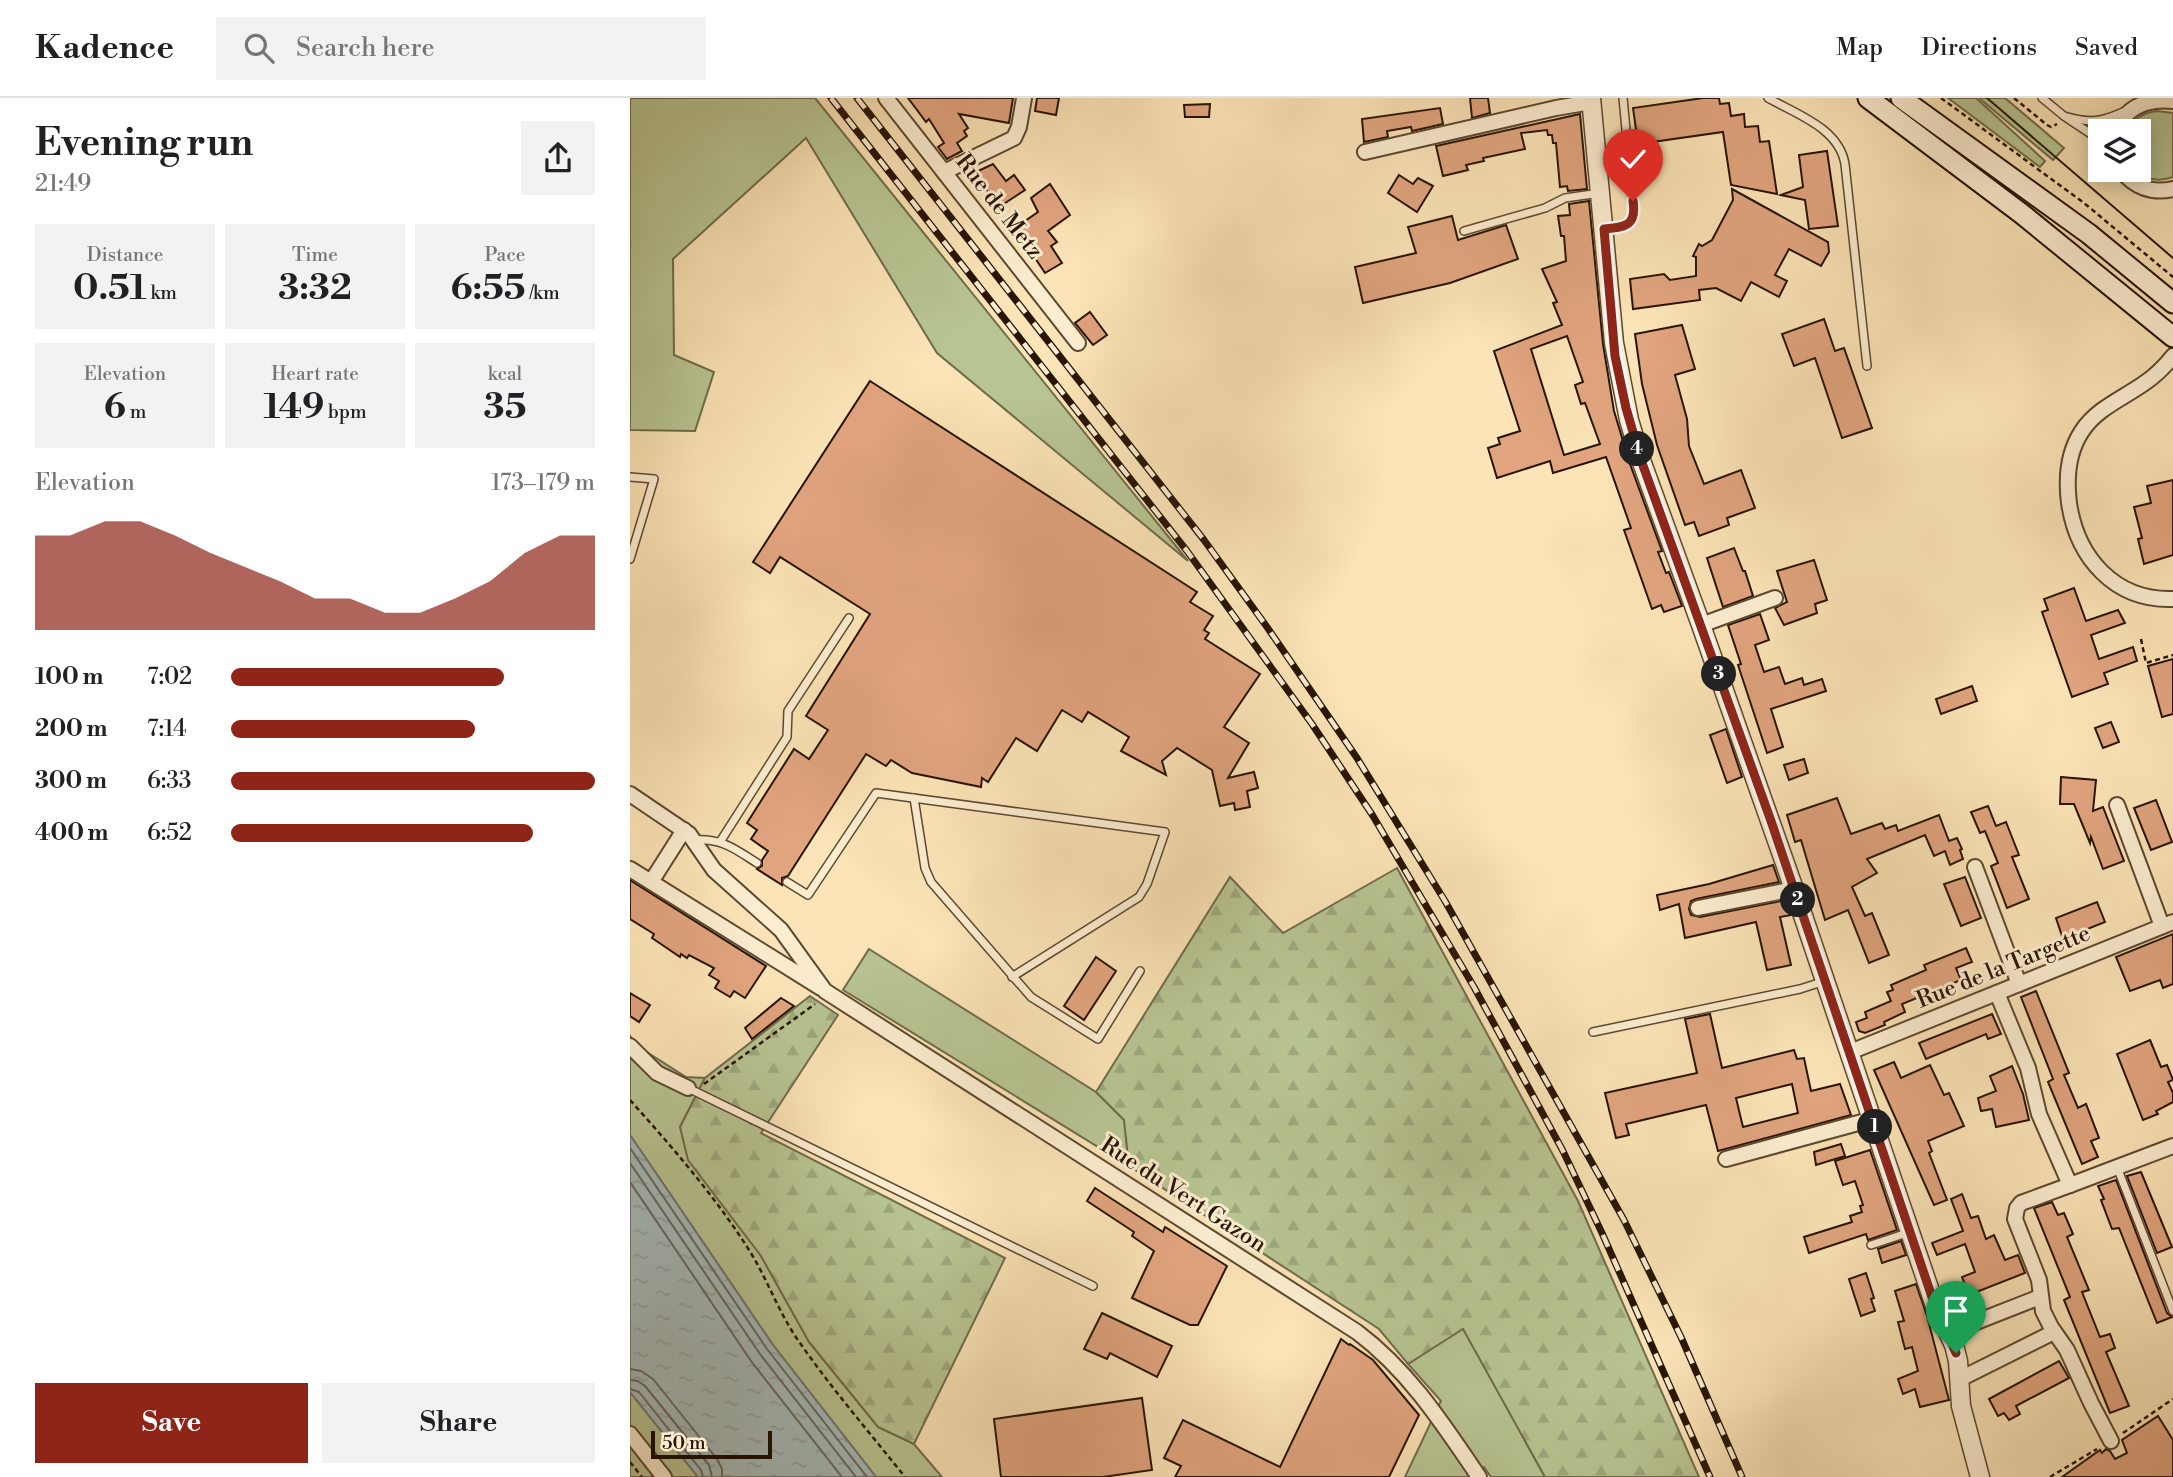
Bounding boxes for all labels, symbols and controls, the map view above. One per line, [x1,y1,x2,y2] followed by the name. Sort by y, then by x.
[216,17,706,80] search box
[35,28,174,69] text: Kadence
[240,29,278,67] icon: search
[296,32,435,64] text: Search here
[1836,33,1883,63] text: Map
[1921,33,2037,63] text: Directions
[2075,33,2138,63] text: Saved
[2088,119,2151,182] map controls
[2088,119,2151,182] button: layers
[35,120,253,167] text: Evening run
[521,121,595,195] button: share
[1603,129,1663,201] pin
[1614,140,1652,178] icon: check
[949,148,1049,265] street label: Rue de Metz
[35,170,91,198] text: 21:49
[87,243,163,267] text: Distance
[292,243,338,267] text: Time
[485,243,525,267] text: Pace
[73,267,147,310] text: 0.51
[278,267,352,310] text: 3:32
[450,267,525,310] text: 6:55
[147,281,177,305] text: km
[525,281,560,305] text: /km
[84,362,166,386] text: Elevation
[271,362,359,386] text: Heart rate
[488,362,522,386] text: kcal
[104,386,126,429] text: 6
[263,386,324,429] text: 149
[484,386,526,429] text: 35
[126,400,146,424] text: m
[324,400,367,424] text: bpm
[1620,432,1654,466] pin: 4
[1630,436,1643,460] text: 4
[35,469,135,497] text: Elevation
[491,469,595,497] text: 173–179 m
[1702,656,1736,692] pin: 3
[1713,661,1724,685] text: 3
[35,663,103,691] text: 100 m
[147,663,192,691] text: 7:02
[35,715,107,743] text: 200 m
[147,715,187,743] text: 7:14
[35,767,107,795] text: 300 m
[147,767,192,795] text: 6:33
[35,819,108,847] text: 400 m
[147,819,192,847] text: 6:52
[1780,882,1816,918] pin: 2
[1792,887,1803,911] text: 2
[1912,919,2094,1015] street label: Rue de la Targette
[1858,1110,1892,1144] pin: 1
[1870,1114,1879,1138] text: 1
[1095,1131,1272,1259] street label: Rue du Vert Gazon
[1926,1281,1986,1353] pin
[1937,1292,1975,1330] icon: arrive
[35,1383,308,1463] button: Save
[322,1383,595,1463] button: Share
[651,1428,772,1460] scale bar
[662,1431,706,1455] text: 50 m

